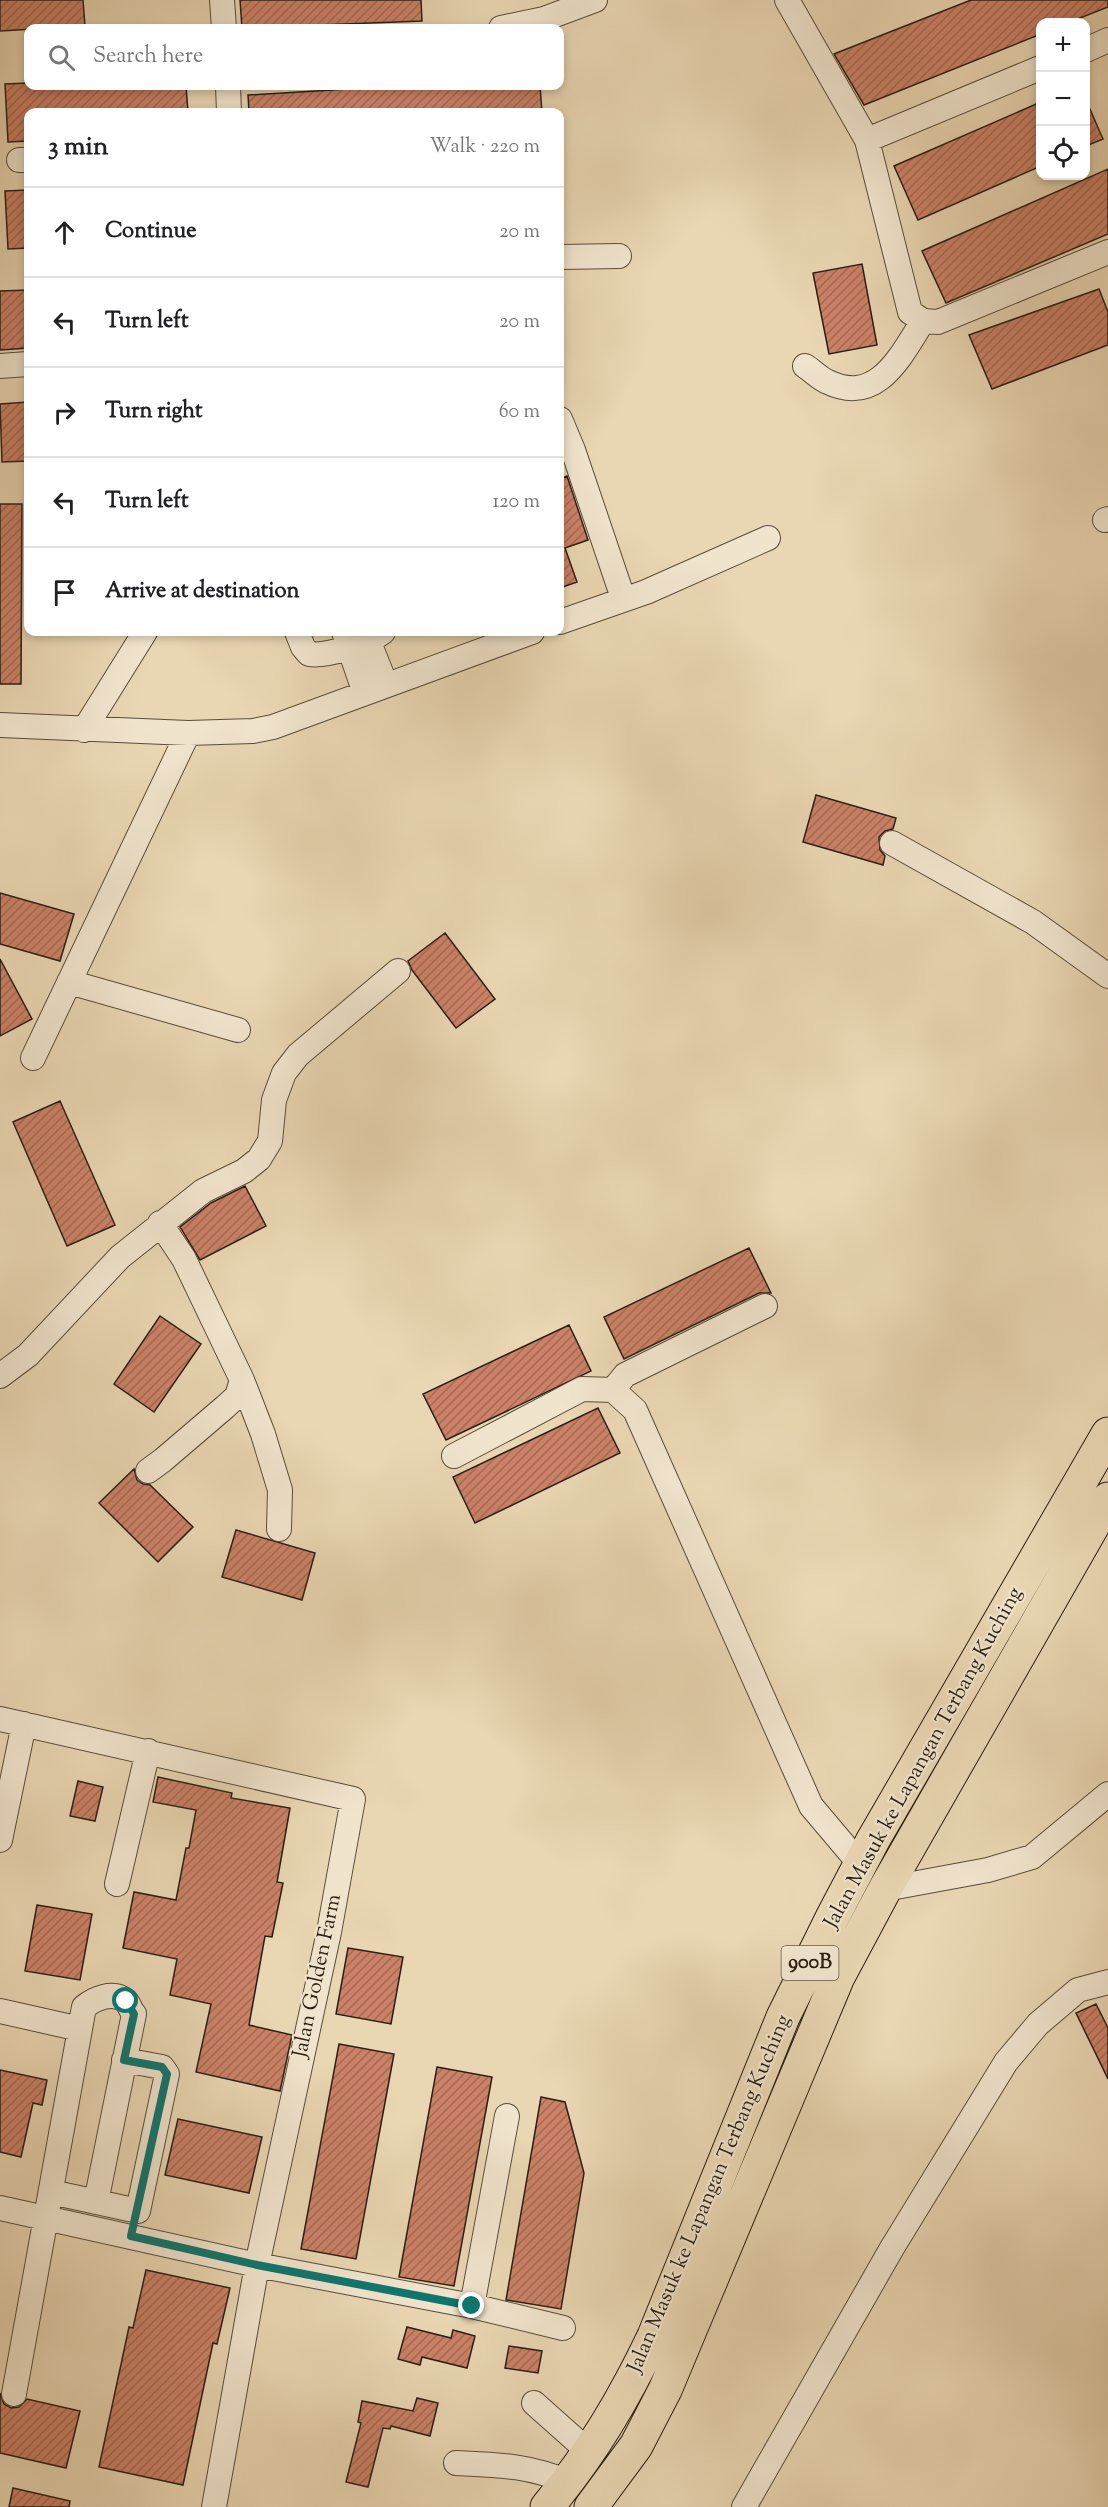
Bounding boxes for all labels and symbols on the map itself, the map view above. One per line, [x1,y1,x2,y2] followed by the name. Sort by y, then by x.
[817,1582,1031,1935] street label: Jalan Masuk ke Lapangan Terbang Kuching
[286,1891,350,2062] street label: Jalan Golden Farm
[782,1946,838,1980] road number: 900B
[112,1987,138,2013] route start
[620,2010,799,2379] street label: Jalan Masuk ke Lapangan Terbang Kuching
[458,2292,484,2318] route end

